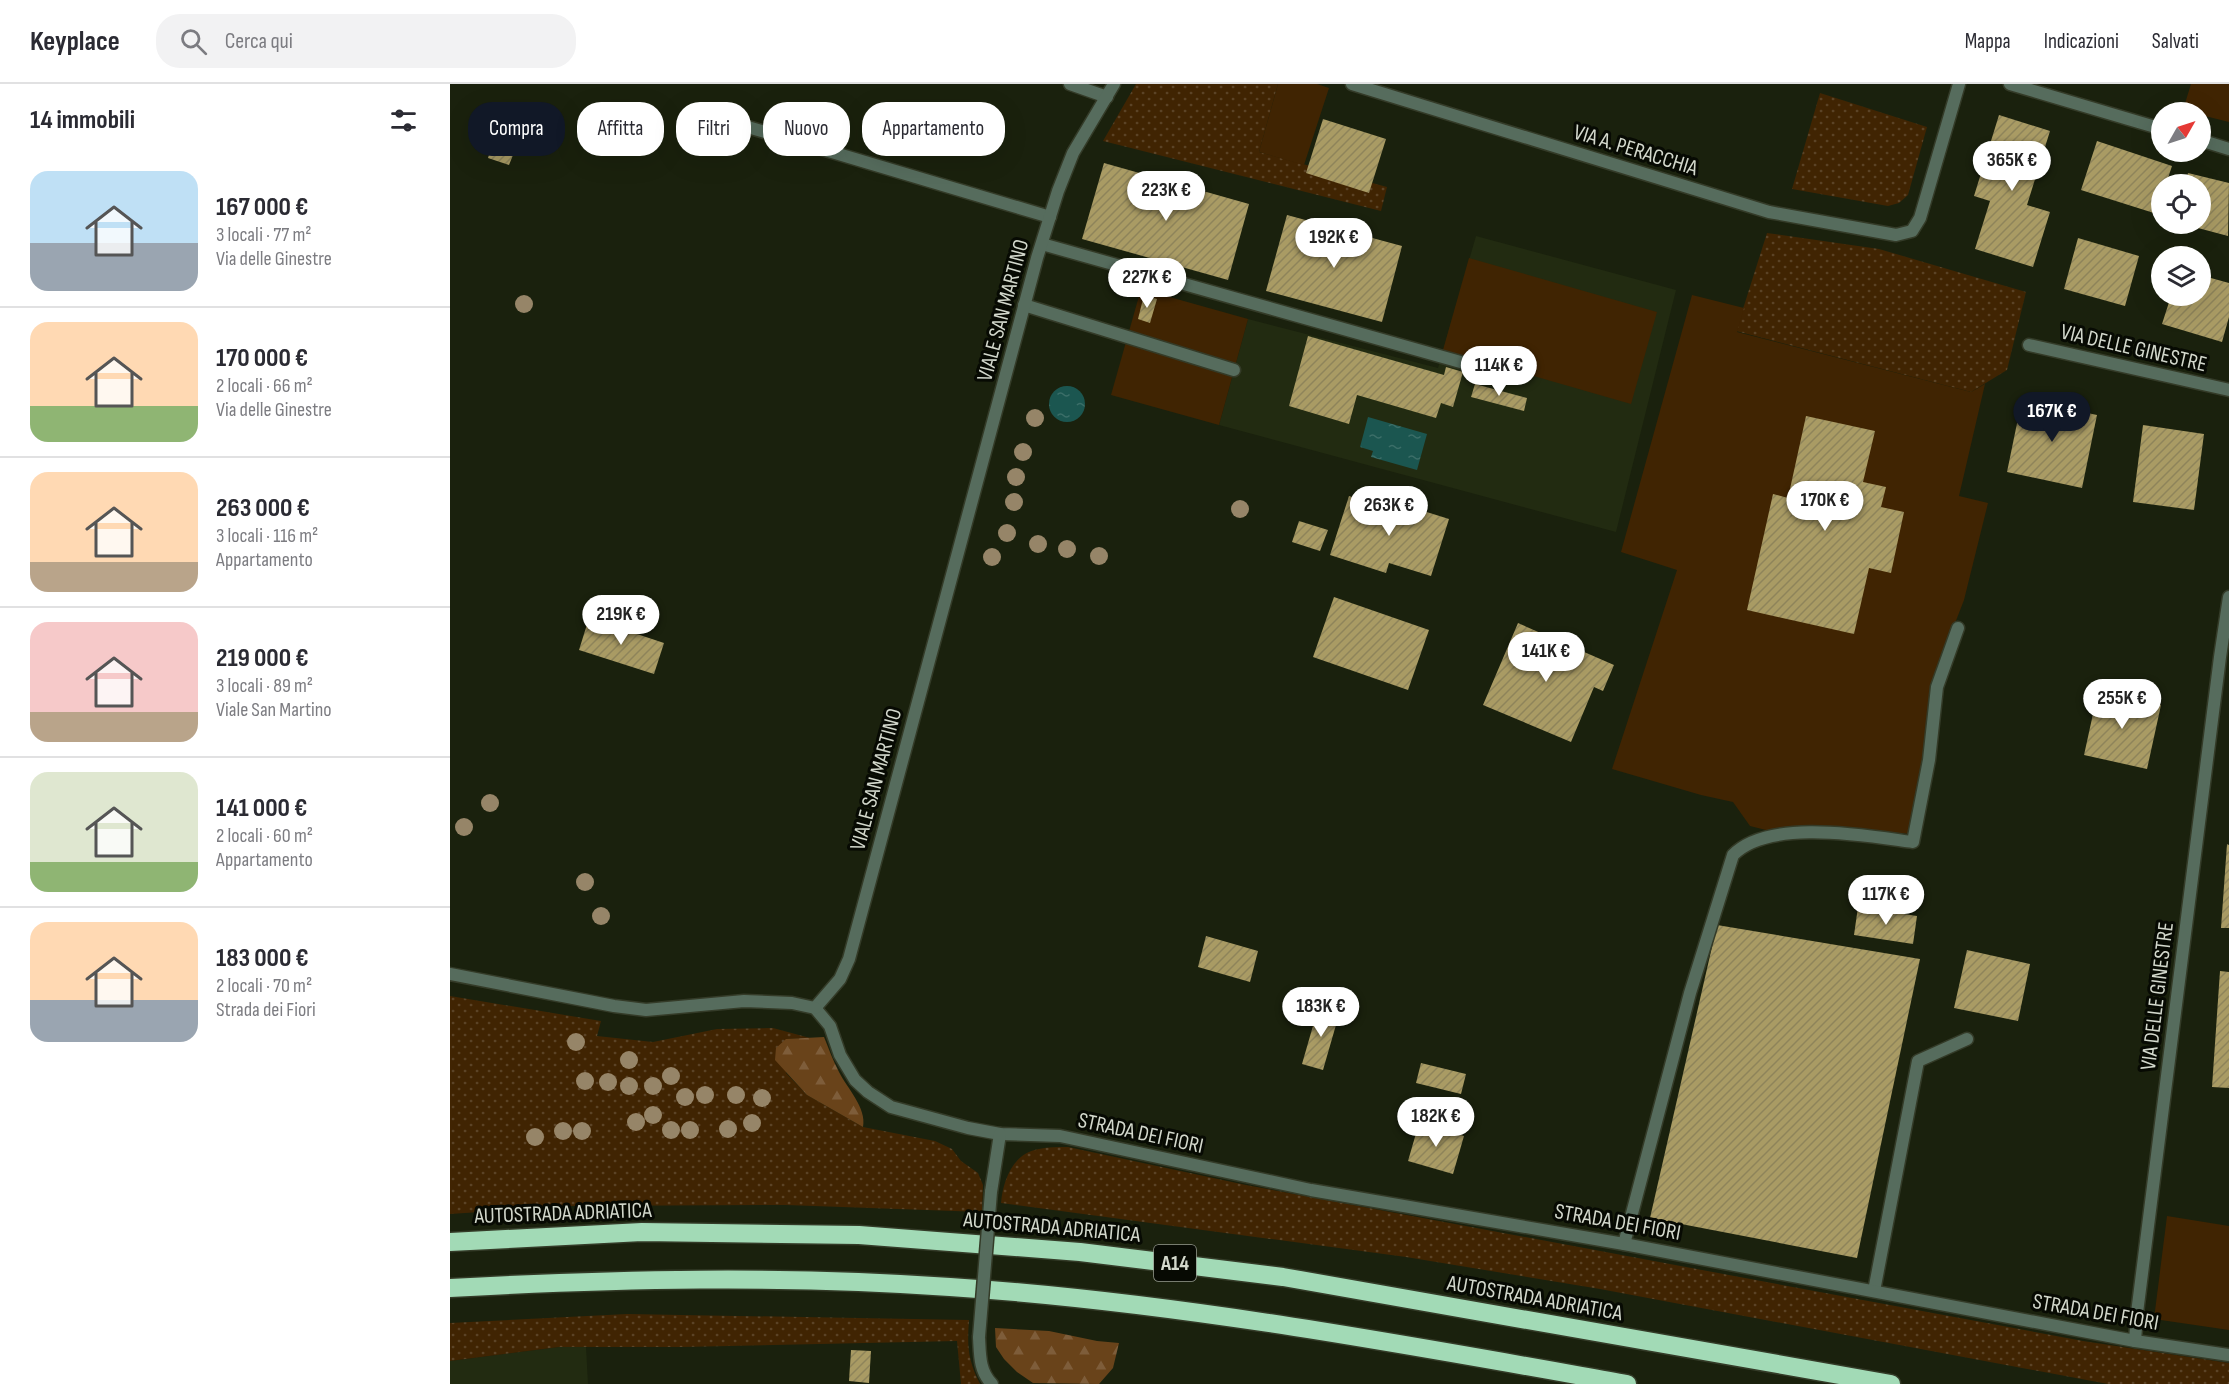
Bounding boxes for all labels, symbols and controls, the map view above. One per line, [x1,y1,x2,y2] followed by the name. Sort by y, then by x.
[156,14,576,68] search box
[30,25,120,58] text: Keyplace
[177,25,210,58] icon: search
[225,28,293,55] text: Cerca qui
[1965,29,2011,54] text: Mappa
[2044,29,2119,54] text: Indicazioni
[2152,29,2199,54] text: Salvati
[468,102,565,156] chip: Compra
[577,102,664,156] chip: Affitta
[676,102,751,156] chip: Filtri
[763,102,850,156] chip: Nuovo
[862,102,1005,156] chip: Appartamento
[2151,102,2211,162] north arrow
[2151,102,2211,306] map controls
[387,104,420,137] icon: filters
[30,105,135,136] text: 14 immobili
[1570,119,1701,182] street label: VIA A. PERACCHIA
[1963,141,2061,192] pin: 365K €
[1987,148,2037,172] text: 365K €
[1117,171,1215,222] pin: 223K €
[2151,174,2211,234] button: locate
[1141,178,1191,202] text: 223K €
[216,192,308,223] text: 167 000 €
[78,195,150,267] icon: home
[1285,218,1383,269] pin: 192K €
[216,223,312,247] text: 3 locali · 77 m²
[1309,225,1359,249] text: 192K €
[972,236,1035,384] street label: VIALE SAN MARTINO
[2151,246,2211,306] button: layers
[216,247,332,271] text: Via delle Ginestre
[1098,258,1196,309] pin: 227K €
[1122,265,1172,289] text: 227K €
[2058,319,2209,378] street label: VIA DELLE GINESTRE
[216,343,308,374] text: 170 000 €
[78,346,150,418] icon: home
[1450,346,1548,397] pin: 114K €
[1475,353,1523,377] text: 114K €
[216,374,313,398] text: 2 locali · 66 m²
[2003,392,2101,443] pin: 167K €
[216,398,332,422] text: Via delle Ginestre
[2027,399,2077,423] text: 167K €
[1776,481,1874,532] pin: 170K €
[1340,486,1438,537] pin: 263K €
[1800,488,1850,512] text: 170K €
[216,493,310,524] text: 263 000 €
[1364,493,1414,517] text: 263K €
[78,496,150,568] icon: home
[216,524,318,548] text: 3 locali · 116 m²
[216,548,313,572] text: Appartamento
[572,595,670,646] pin: 219K €
[596,602,646,626] text: 219K €
[1497,632,1595,683] pin: 141K €
[1522,639,1570,663] text: 141K €
[216,643,308,674] text: 219 000 €
[78,646,150,718] icon: home
[216,674,313,698] text: 3 locali · 89 m²
[2073,679,2171,730] pin: 255K €
[2097,686,2147,710] text: 255K €
[216,698,332,722] text: Viale San Martino
[845,705,908,853] street label: VIALE SAN MARTINO
[216,793,307,824] text: 141 000 €
[78,796,150,868] icon: home
[216,824,313,848] text: 2 locali · 60 m²
[216,848,313,872] text: Appartamento
[1837,875,1935,926] pin: 117K €
[1862,882,1910,906] text: 117K €
[2135,921,2180,1072] street label: VIA DELLE GINESTRE
[216,943,309,974] text: 183 000 €
[78,946,150,1018] icon: home
[216,974,312,998] text: 2 locali · 70 m²
[1272,987,1370,1038] pin: 183K €
[1296,994,1346,1018] text: 183K €
[216,998,316,1022] text: Strada dei Fiori
[1387,1097,1485,1148] pin: 182K €
[1411,1104,1461,1128] text: 182K €
[1076,1107,1206,1160] street label: STRADA DEI FIORI
[473,1197,653,1230] street label: AUTOSTRADA ADRIATICA
[1553,1198,1683,1247] street label: STRADA DEI FIORI
[961,1206,1142,1249] street label: AUTOSTRADA ADRIATICA
[1154,1245,1196,1281] road number: A14
[1444,1270,1625,1327] street label: AUTOSTRADA ADRIATICA
[2031,1288,2161,1337] street label: STRADA DEI FIORI

